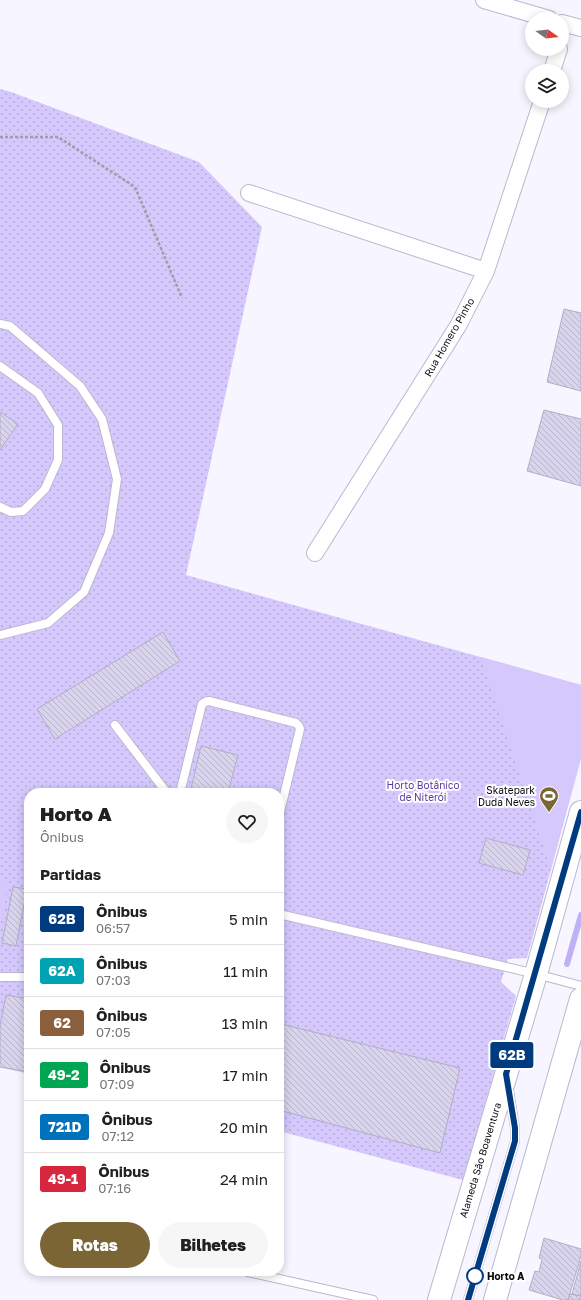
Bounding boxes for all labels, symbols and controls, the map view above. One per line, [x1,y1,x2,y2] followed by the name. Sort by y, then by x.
[525,12,569,56] north arrow
[525,12,569,108] map controls
[525,64,569,108] button: layers
[422,296,476,378] street label: Rua Homero Pinho
[387,779,459,803] park label: Horto Botânico de Niterói
[478,784,535,808] place label: Skatepark Duda Neves
[538,785,560,813] sports icon: Skatepark Duda Neves
[226,801,268,843] button: heart
[40,802,112,825] text: Horto A
[40,829,84,845] text: Ônibus
[40,865,101,883] text: Partidas
[96,902,147,920] text: Ônibus
[48,910,76,927] text: 62B
[229,910,268,928] text: 5 min
[96,920,130,936] text: 06:57
[96,954,147,972] text: Ônibus
[48,962,76,979] text: 62A
[223,962,268,980] text: 11 min
[96,972,131,988] text: 07:03
[96,1006,147,1024] text: Ônibus
[53,1014,71,1031] text: 62
[222,1014,268,1032] text: 13 min
[96,1024,130,1040] text: 07:05
[489,1042,535,1068] line badge: 62B
[498,1046,526,1063] text: 62B
[100,1058,151,1076] text: Ônibus
[48,1066,80,1083] text: 49-2
[223,1066,268,1084] text: 17 min
[100,1076,134,1092] text: 07:09
[457,1101,503,1219] street label: Alameda São Boaventura
[101,1110,153,1128] text: Ônibus
[48,1118,81,1135] text: 721D
[220,1118,268,1136] text: 20 min
[101,1128,134,1144] text: 07:12
[98,1162,149,1180] text: Ônibus
[48,1170,78,1187] text: 49-1
[220,1170,268,1188] text: 24 min
[98,1180,131,1196] text: 07:16
[40,1222,150,1268] button: Rotas
[158,1222,268,1268] button: Bilhetes
[466,1267,484,1285] marker: Horto A
[487,1270,524,1282] place label: Horto A

